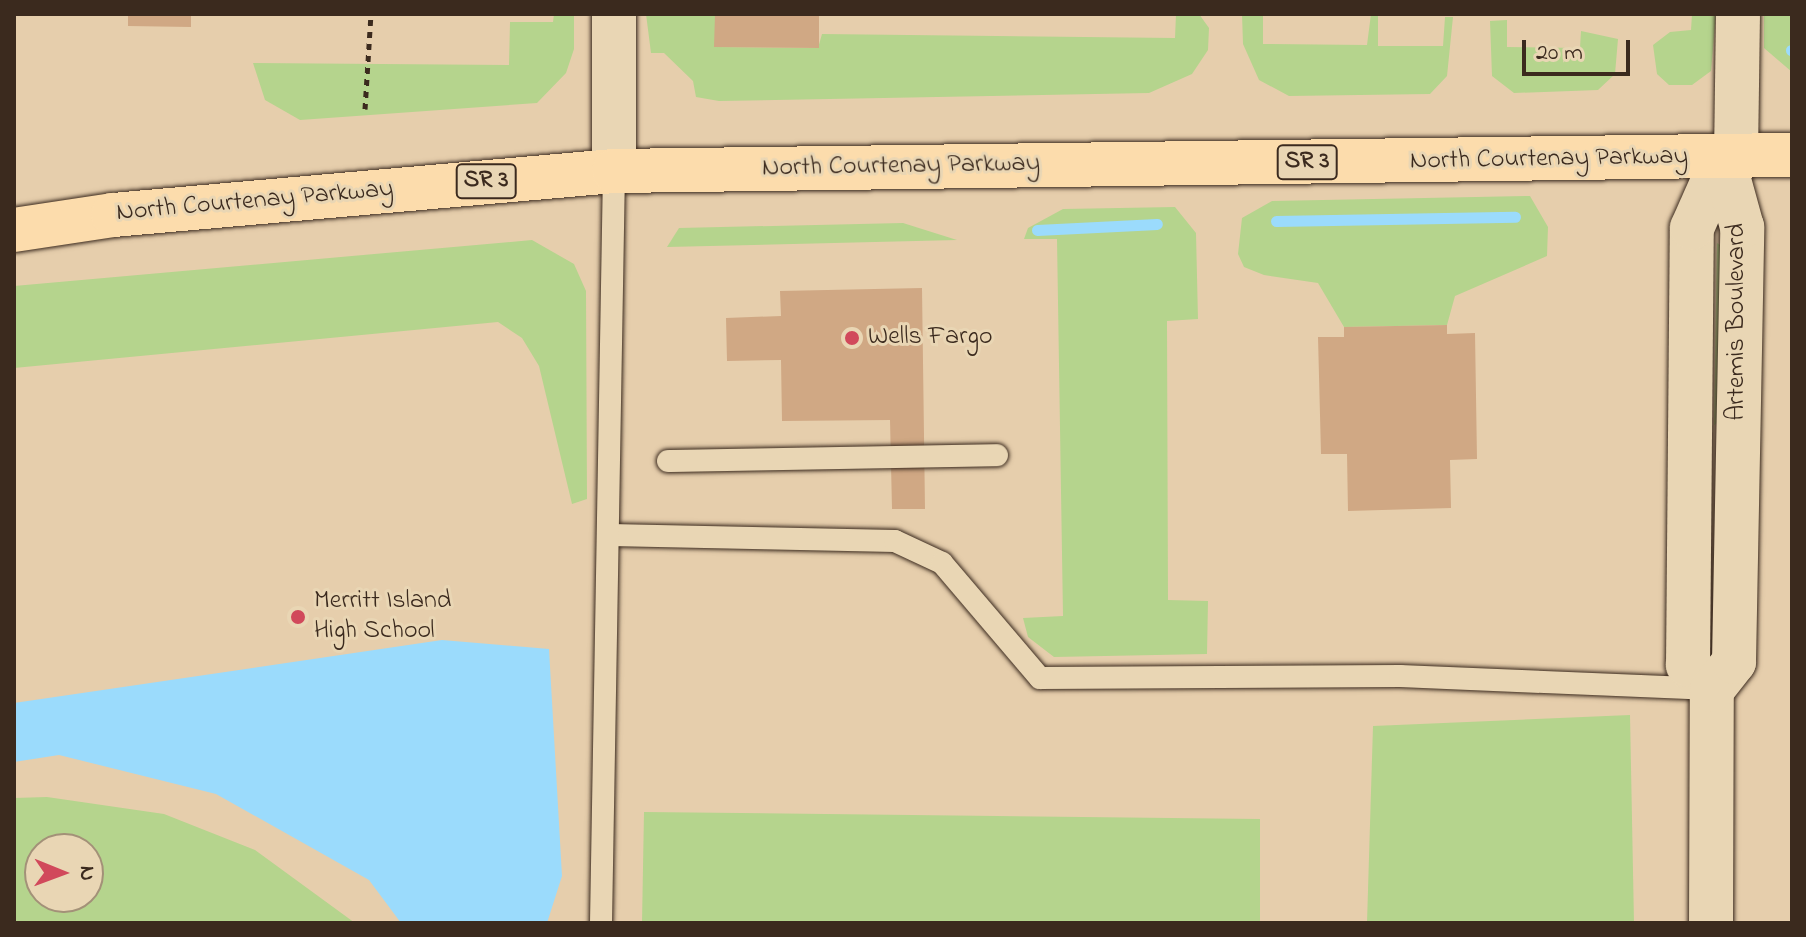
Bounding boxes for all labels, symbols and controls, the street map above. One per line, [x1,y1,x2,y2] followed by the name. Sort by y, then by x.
[1526,24,1634,74] scale bar
[1536,36,1583,71] text: 20 m
[1275,142,1339,182] road number: SR 3
[1410,142,1688,178] street label: North Courtenay Parkway
[762,149,1040,185] street label: North Courtenay Parkway
[454,161,518,201] road number: SR 3
[115,174,395,230] street label: North Courtenay Parkway
[1722,223,1754,421] street label: Artemis Boulevard
[868,322,992,354] place label: Wells Fargo
[843,329,861,347] marker: Wells Fargo
[314,586,451,648] place label: Merritt Island High School
[289,608,307,626] marker: Merritt Island High School
[24,833,104,913] north arrow
[70,866,102,881] text: N

